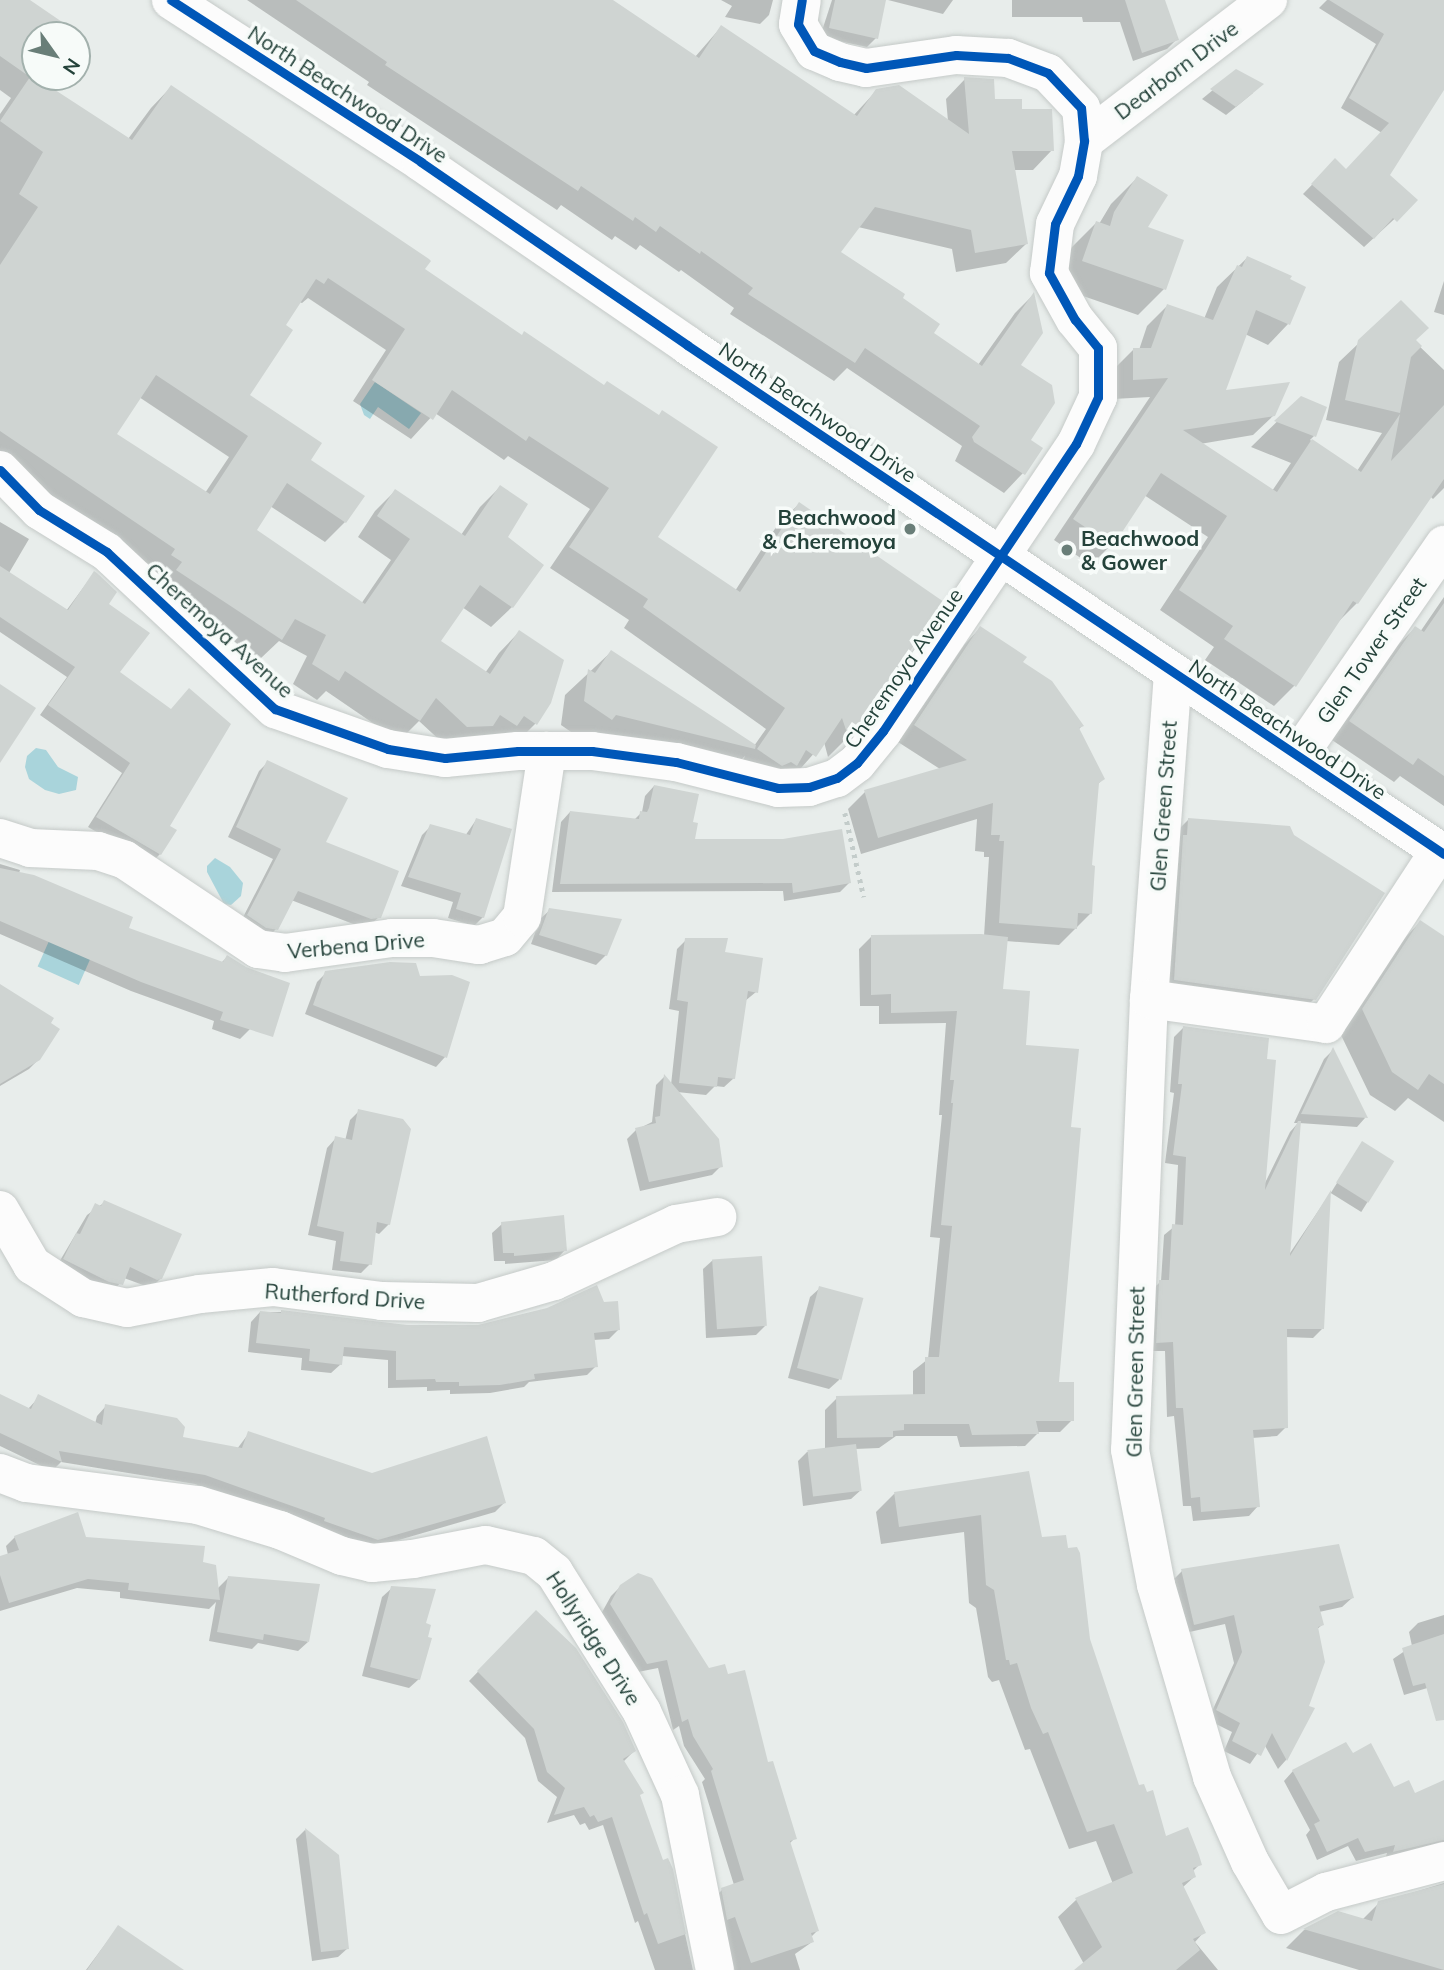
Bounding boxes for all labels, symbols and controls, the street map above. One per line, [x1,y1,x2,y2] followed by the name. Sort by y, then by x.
[1109,15,1243,125] street label: Dearborn Drive
[244,20,452,168] street label: North Beachwood Drive
[21,21,91,91] north arrow
[58,54,86,79] text: N
[714,336,922,488] street label: North Beachwood Drive
[762,504,896,554] place label: Beachwood & Cheremoya
[902,521,918,537] marker: Beachwood & Cheremoya
[1081,525,1199,575] place label: Beachwood & Gower
[1059,542,1075,558] marker: Beachwood & Gower
[141,557,299,703] street label: Cheremoya Avenue
[1311,572,1431,728] street label: Glen Tower Street
[838,583,968,753] street label: Cheremoya Avenue
[1184,653,1392,805] street label: North Beachwood Drive
[1144,720,1182,892] street label: Glen Green Street
[286,926,426,964] street label: Verbena Drive
[264,1278,426,1314] street label: Rutherford Drive
[1121,1286,1149,1458] street label: Glen Green Street
[541,1566,647,1710] street label: Hollyridge Drive

